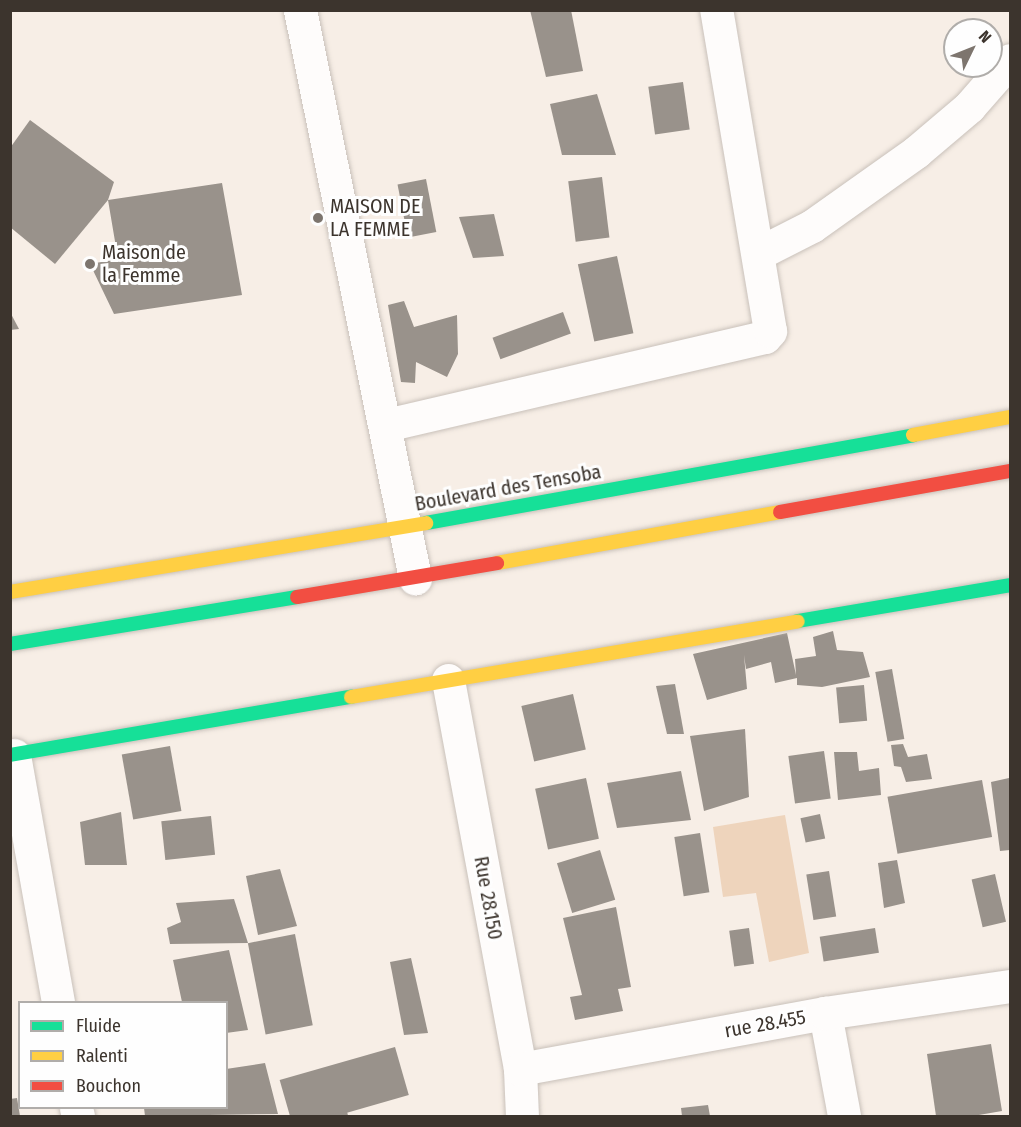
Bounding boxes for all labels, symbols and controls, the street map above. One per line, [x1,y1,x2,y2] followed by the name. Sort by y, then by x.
[943,18,1003,78] north arrow
[975,27,995,47] text: N
[330,195,420,242] place label: MAISON DE LA FEMME
[311,211,325,225] marker: MAISON DE LA FEMME
[102,240,186,287] place label: Maison de la Femme
[83,257,97,271] marker: Maison de la Femme
[413,460,603,516] street label: Boulevard des Tensoba
[469,854,507,942] street label: Rue 28.150
[18,1001,228,1109] legend
[722,1005,808,1043] street label: rue 28.455
[76,1015,121,1037] text: Fluide
[76,1045,128,1067] text: Ralenti
[76,1075,141,1097] text: Bouchon

